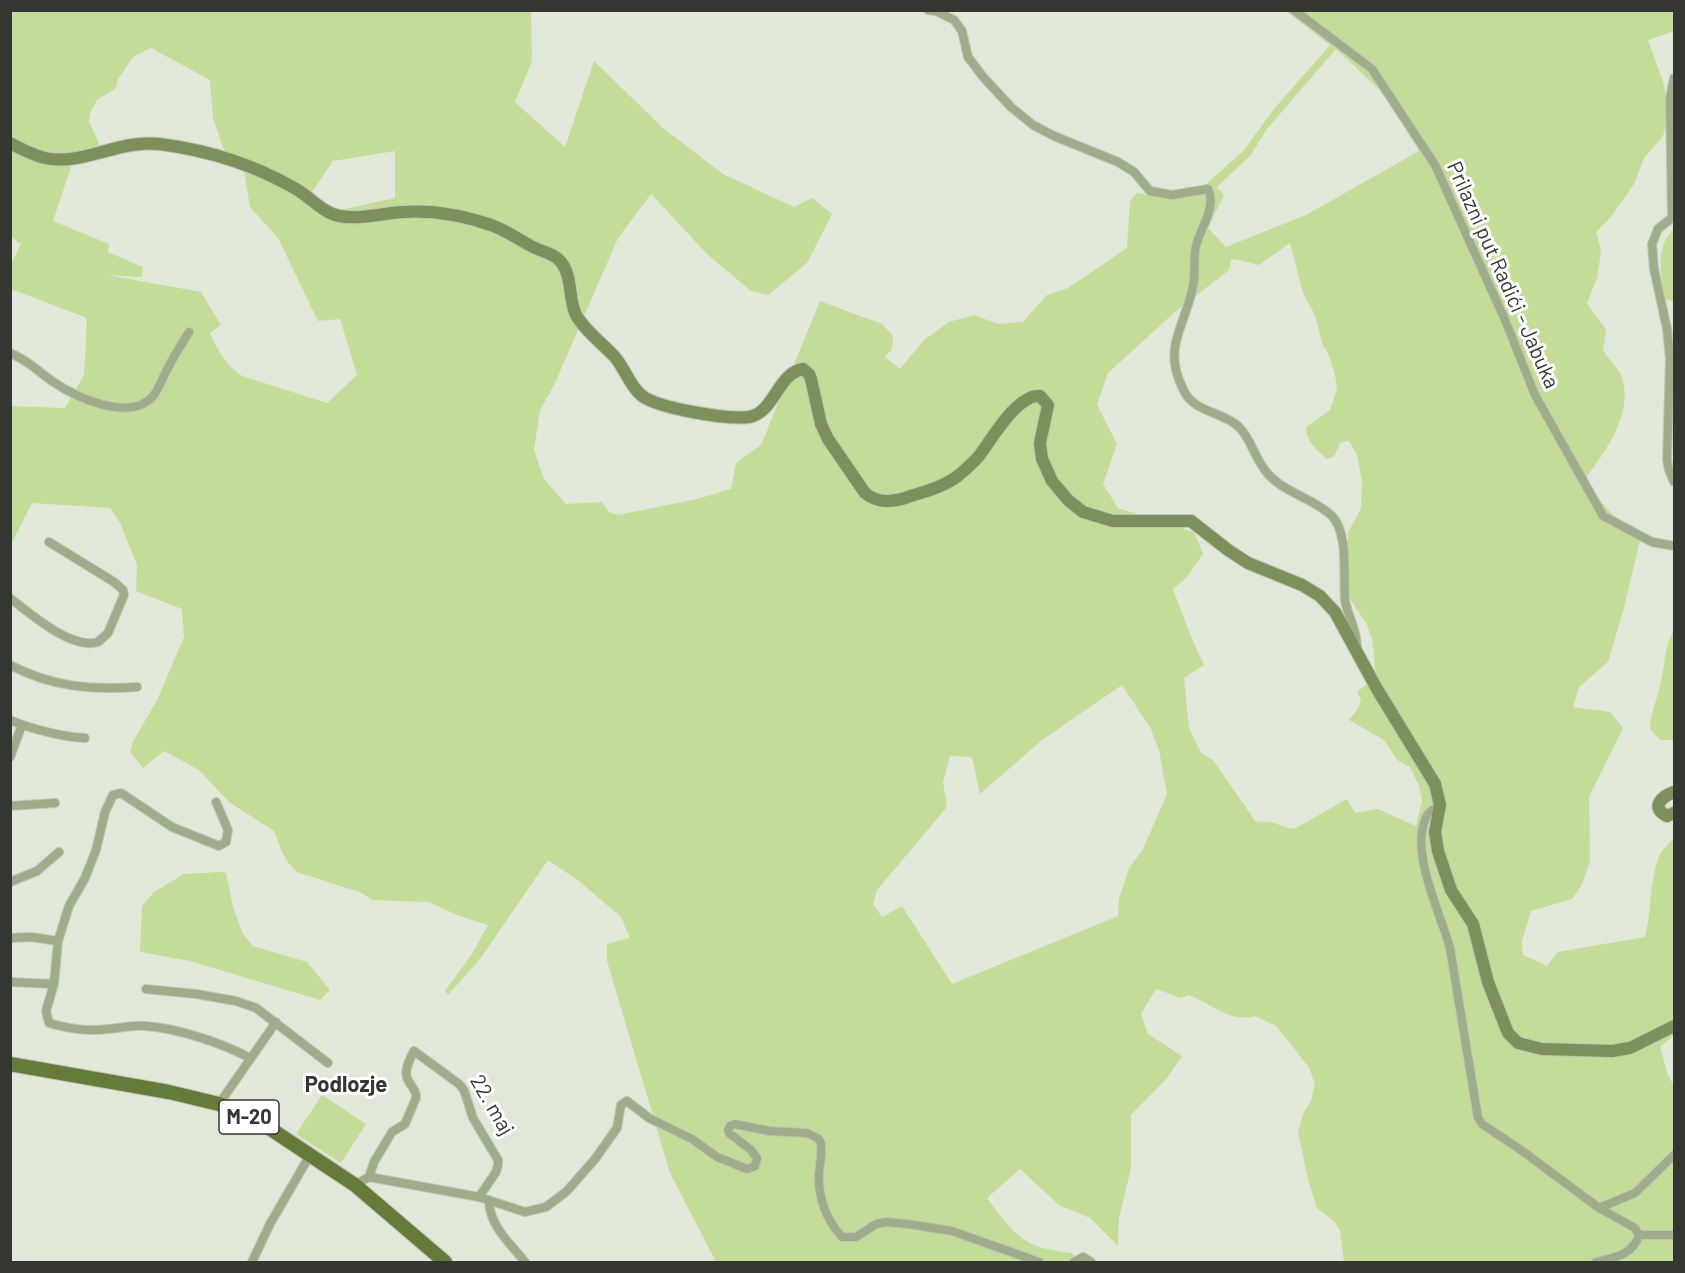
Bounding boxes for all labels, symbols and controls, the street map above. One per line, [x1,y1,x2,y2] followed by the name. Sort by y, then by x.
[1441,158,1565,392] street label: Prilazni put Radići - Jabuka
[465,1070,519,1140] street label: 22. maj
[305,1072,387,1098] district label: Podlozje
[219,1100,279,1134] road number: M-20

